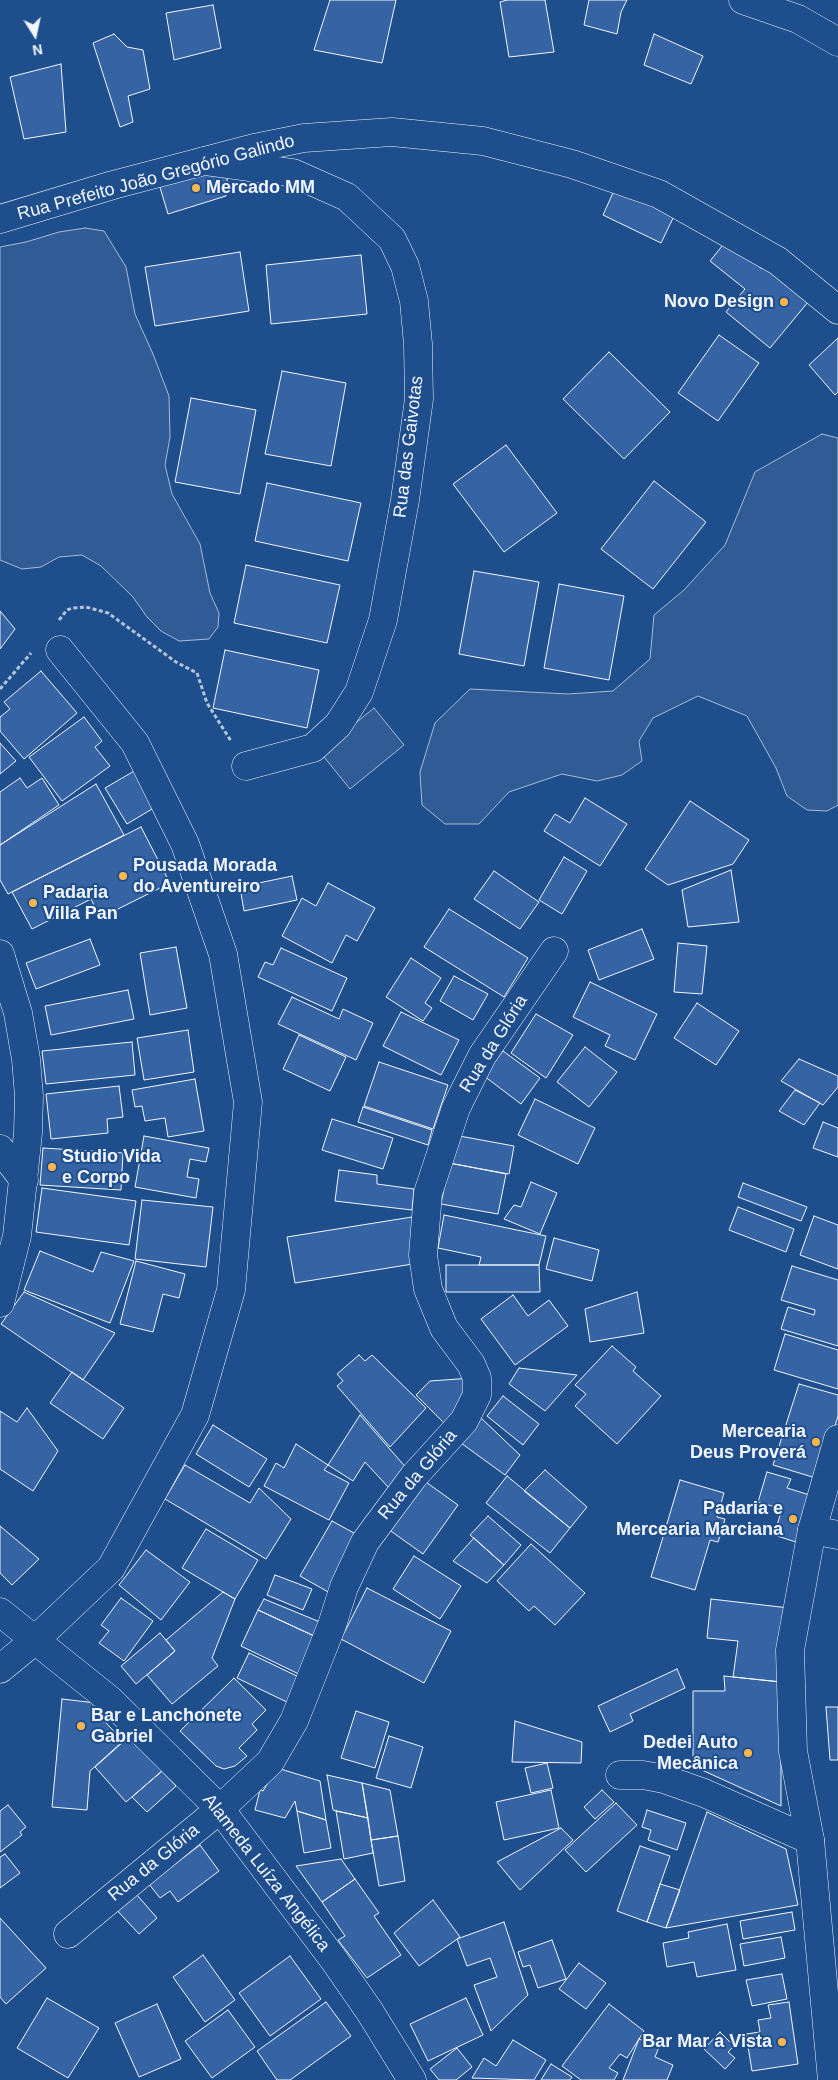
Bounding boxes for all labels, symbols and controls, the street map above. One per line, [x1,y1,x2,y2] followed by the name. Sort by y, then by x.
[10,10,60,60] north arrow
[31,41,44,59] text: N
[15,131,297,225] street label: Rua Prefeito João Gregório Galindo
[206,177,315,199] place label: Mercado MM
[190,182,202,194] marker: Mercado MM
[664,291,774,313] place label: Novo Design
[778,296,790,308] marker: Novo Design
[390,375,428,519] street label: Rua das Gaivotas
[133,855,277,898] place label: Pousada Morada do Aventureiro
[117,870,129,882] marker: Pousada Morada do Aventureiro
[43,882,118,924] place label: Padaria Villa Pan
[27,897,39,909] marker: Padaria Villa Pan
[455,991,533,1097] street label: Rua da Glória
[62,1146,161,1188] place label: Studio Vida e Corpo
[46,1161,58,1173] marker: Studio Vida e Corpo
[690,1421,806,1464] place label: Mercearia Deus Proverá
[374,1426,462,1524] street label: Rua da Glória
[810,1436,822,1448] marker: Mercearia Deus Proverá
[616,1498,783,1540] place label: Padaria e Mercearia Marciana
[787,1513,799,1525] marker: Padaria e Mercearia Marciana
[91,1705,242,1748] place label: Bar e Lanchonete Gabriel
[75,1720,87,1732] marker: Bar e Lanchonete Gabriel
[643,1732,738,1775] place label: Dedei Auto Mecânica
[742,1747,754,1759] marker: Dedei Auto Mecânica
[198,1790,334,1956] street label: Alameda Luíza Angélica
[104,1820,204,1906] street label: Rua da Glória
[642,2031,772,2053] place label: Bar Mar a Vista
[776,2036,788,2048] marker: Bar Mar a Vista

